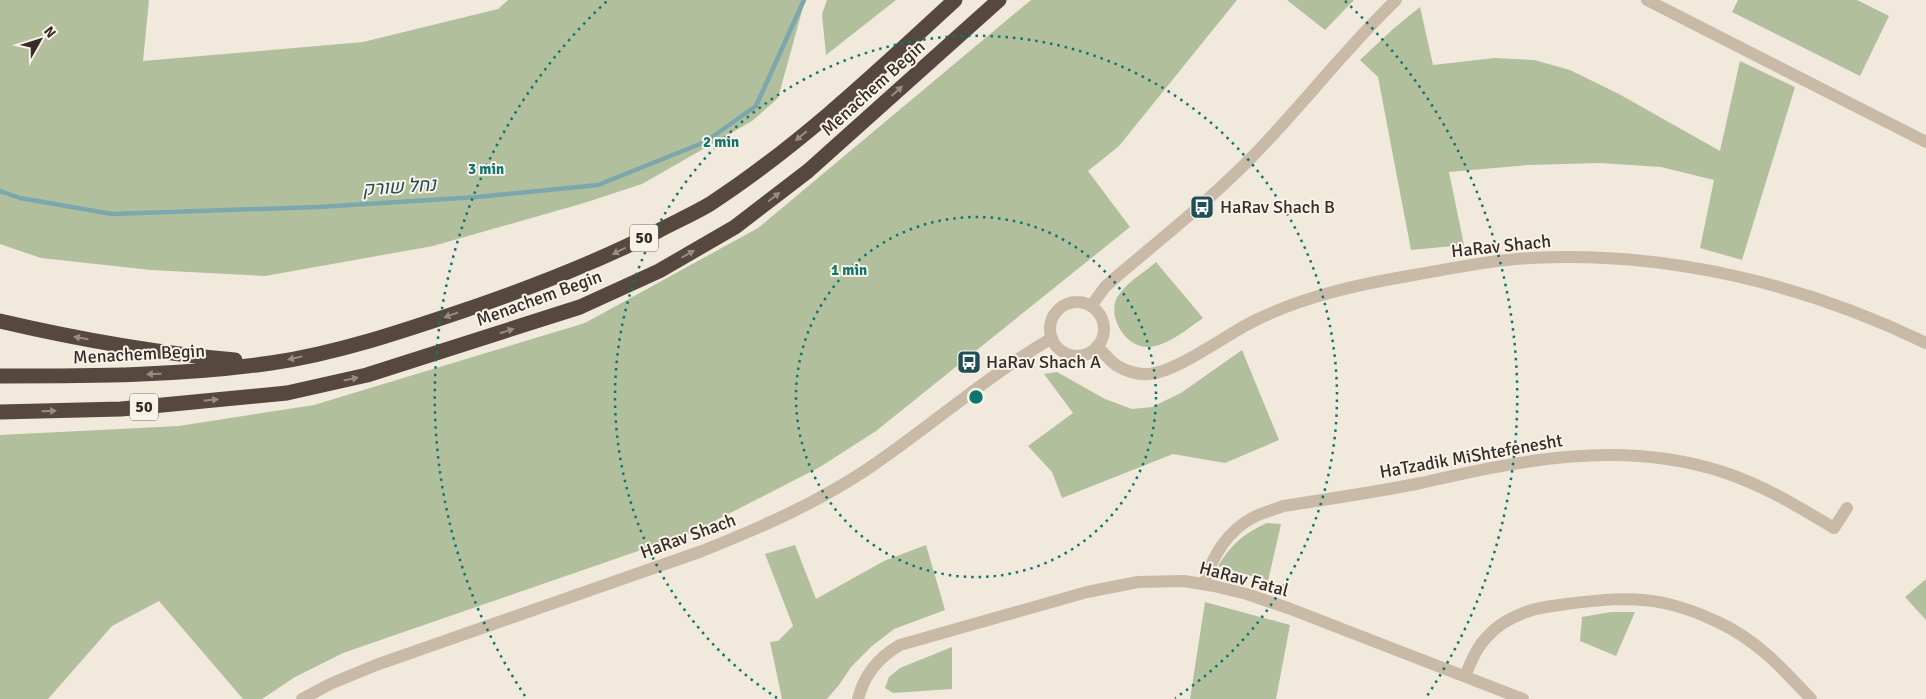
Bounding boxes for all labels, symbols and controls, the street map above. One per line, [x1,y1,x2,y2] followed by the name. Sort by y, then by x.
[15,15,65,65] north arrow
[40,23,59,41] text: N
[817,36,929,140] street label: Menachem Begin
[890,86,903,97] one-way arrow
[794,131,807,142] one-way arrow
[703,133,739,151] text: 2 min
[468,160,504,178] text: 3 min
[361,172,438,202] water label: נחל שורק
[767,192,780,203] one-way arrow
[1189,194,1215,220] bus stop icon: HaRav Shach B
[1220,196,1335,218] place label: HaRav Shach B
[630,224,658,252] road number: 50
[1450,230,1552,262] street label: HaRav Shach
[612,247,626,255] one-way arrow
[681,250,695,259] one-way arrow
[831,261,867,279] text: 1 min
[473,265,605,331] street label: Menachem Begin
[444,312,459,319] one-way arrow
[499,326,514,334] one-way arrow
[73,334,89,342] one-way arrow
[72,340,206,368] street label: Menachem Begin
[956,349,982,375] bus stop icon: HaRav Shach A
[986,351,1101,373] place label: HaRav Shach A
[286,355,302,363] one-way arrow
[145,370,161,378] one-way arrow
[344,375,359,383] one-way arrow
[967,388,985,406] centre of rings
[130,394,158,421] road number: 50
[203,396,219,404] one-way arrow
[41,407,57,415] one-way arrow
[1378,429,1564,483] street label: HaTzadik MiShtefenesht
[637,509,739,563] street label: HaRav Shach
[1197,557,1291,601] street label: HaRav Fatal

